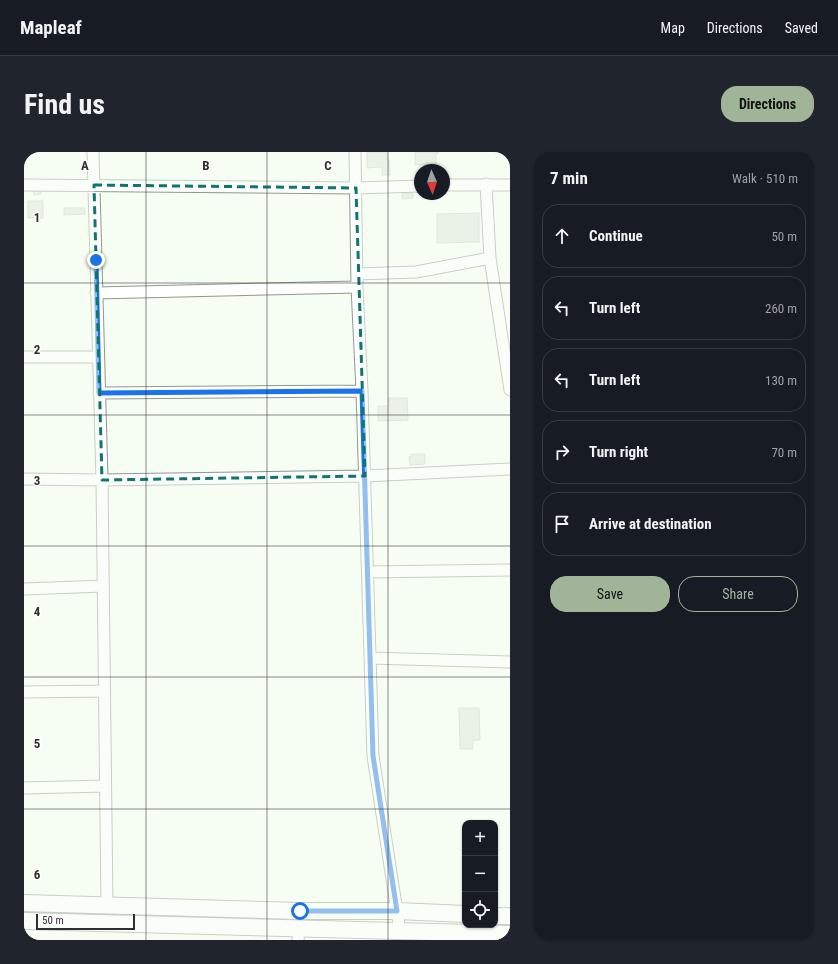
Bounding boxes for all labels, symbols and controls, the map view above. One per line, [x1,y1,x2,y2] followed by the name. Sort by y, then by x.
[20,16,82,39] text: Mapleaf
[661,20,685,36] text: Map
[707,20,763,36] text: Directions
[785,20,818,36] text: Saved
[721,86,814,122] button: Directions
[24,88,105,121] text: Find us
[81,158,89,173] text: A
[202,158,210,173] text: B
[324,158,332,173] text: C
[414,164,450,200] north arrow
[550,168,588,188] text: 7 min
[732,171,798,186] text: Walk · 510 m
[34,210,40,225] text: 1
[551,225,573,247] icon: ahead
[589,227,643,245] text: Continue
[771,229,797,244] text: 50 m
[87,251,105,269] route end
[551,297,573,319] icon: left
[589,299,640,317] text: Turn left
[765,301,797,316] text: 260 m
[34,342,41,357] text: 2
[551,369,573,391] icon: left
[589,371,640,389] text: Turn left
[765,373,797,388] text: 130 m
[551,441,573,463] icon: right
[589,443,648,461] text: Turn right
[771,445,797,460] text: 70 m
[34,473,40,488] text: 3
[551,513,573,535] icon: arrive
[589,515,712,533] text: Arrive at destination
[550,576,670,612] button: Save
[678,576,798,612] button: Share
[34,604,41,619] text: 4
[34,736,41,751] text: 5
[462,820,498,928] map controls
[462,820,498,856] button: +
[462,856,498,892] button: −
[34,867,41,882] text: 6
[462,892,498,928] button: locate
[291,902,309,920] route start
[36,912,135,931] scale bar
[42,914,64,927] text: 50 m

